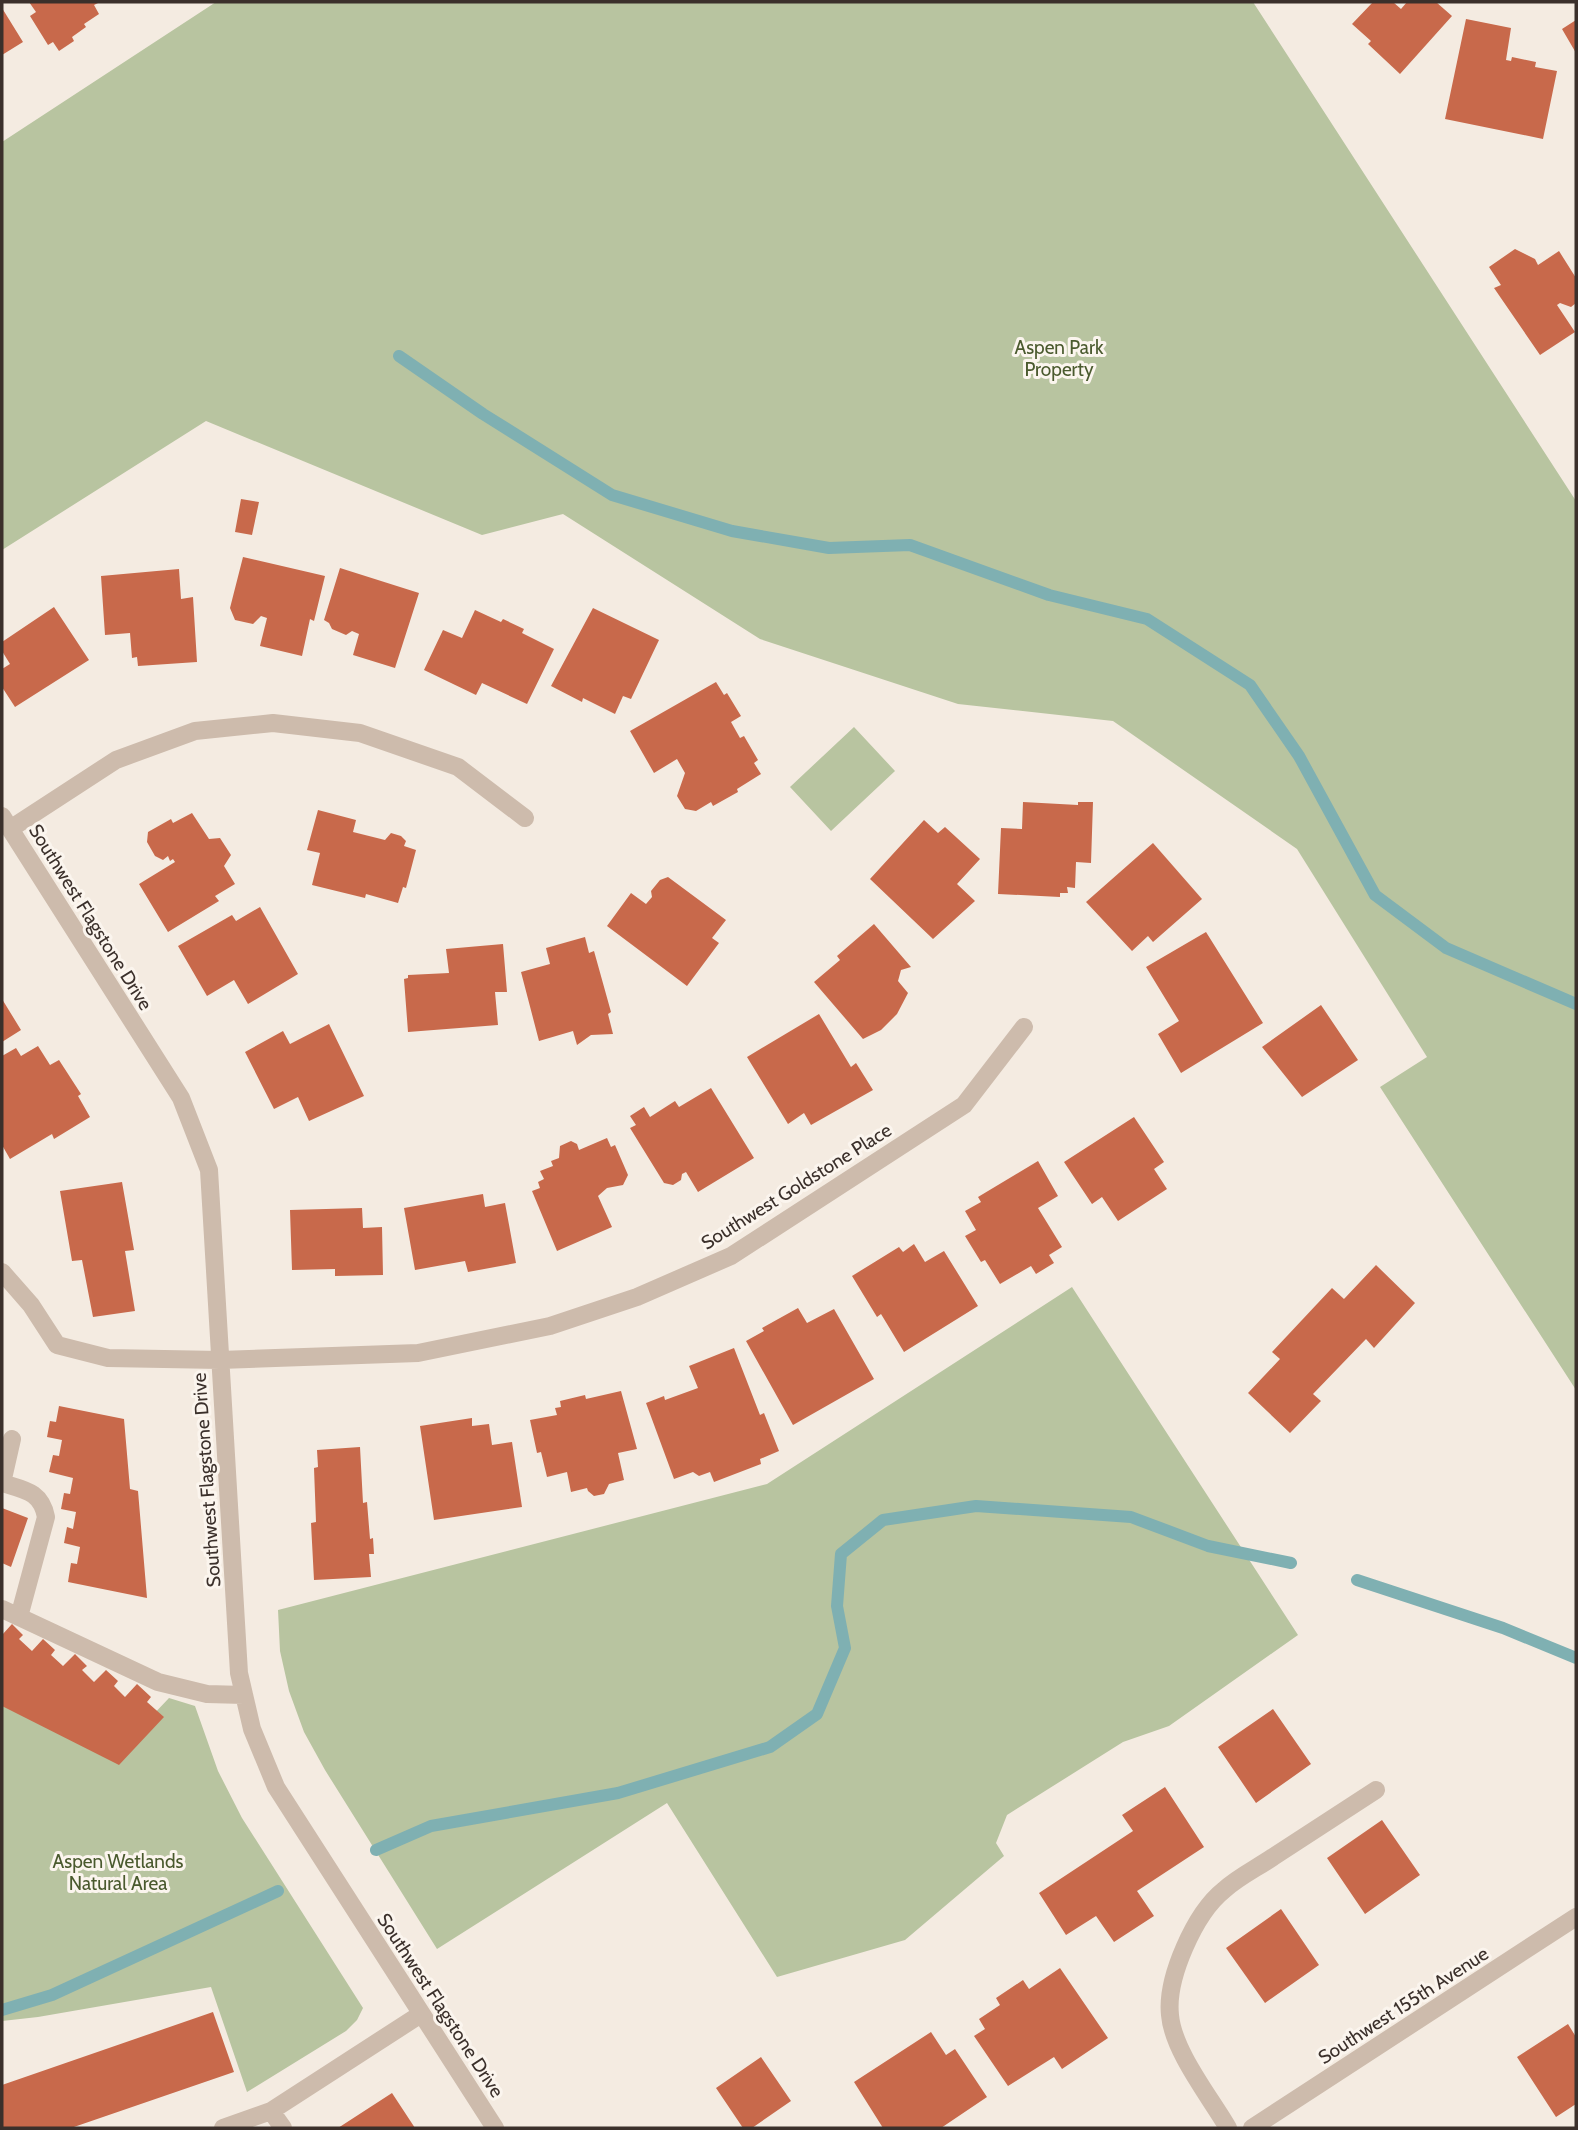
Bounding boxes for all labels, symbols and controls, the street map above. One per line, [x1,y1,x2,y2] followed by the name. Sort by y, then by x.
[1014,336,1104,381] park label: Aspen Park Property
[24,820,157,1015] street label: Southwest Flagstone Drive
[697,1118,896,1254] street label: Southwest Goldstone Place
[188,1372,225,1588] street label: Southwest Flagstone Drive
[53,1850,184,1895] park label: Aspen Wetlands Natural Area
[372,1909,509,2102] street label: Southwest Flagstone Drive
[1314,1942,1493,2069] street label: Southwest 155th Avenue

